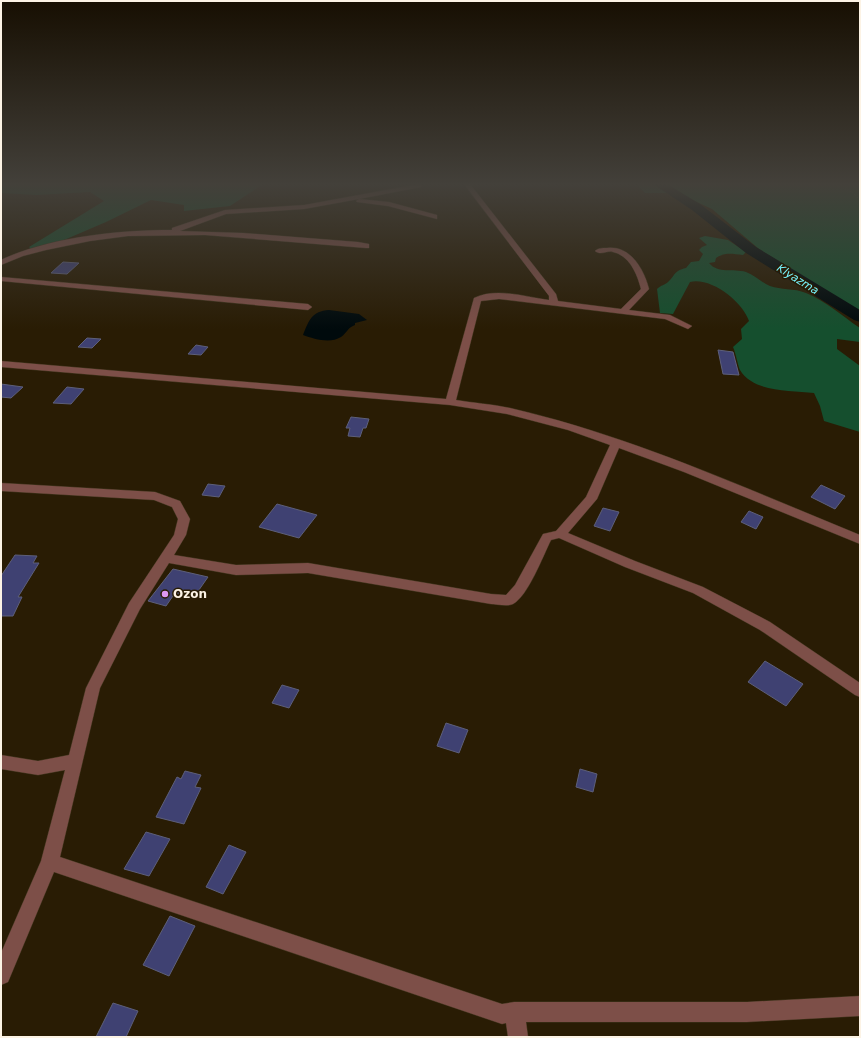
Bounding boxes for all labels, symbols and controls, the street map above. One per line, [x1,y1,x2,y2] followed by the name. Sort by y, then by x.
[774,262,821,297] water label: Klyazma
[173,587,207,601] place label: Ozon
[160,589,170,599] marker: Ozon

